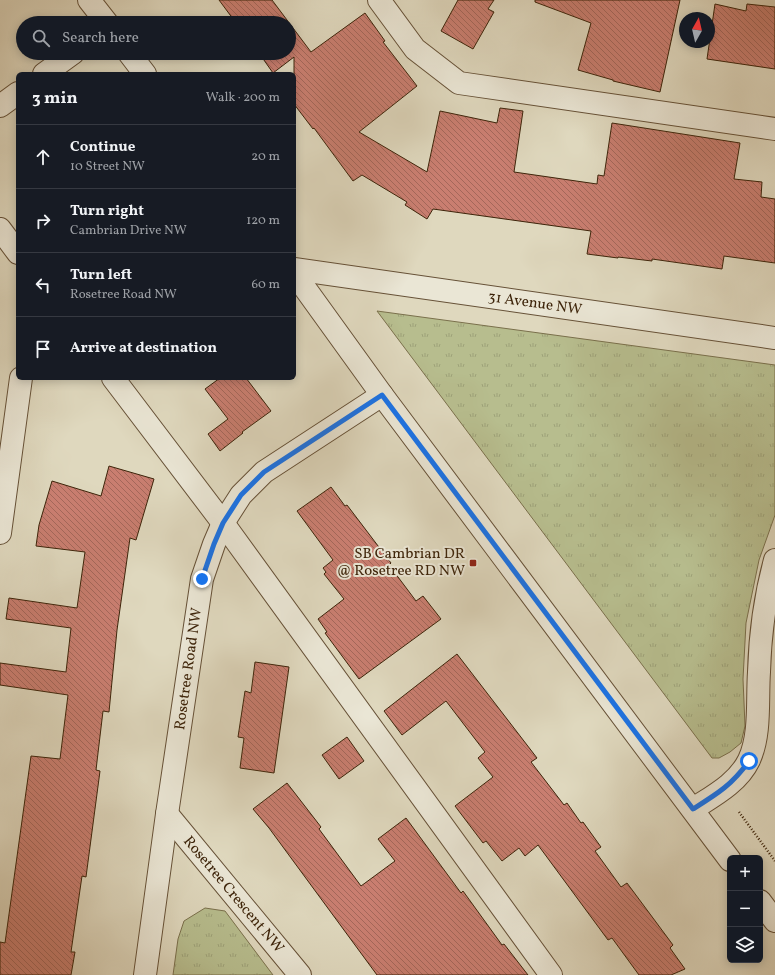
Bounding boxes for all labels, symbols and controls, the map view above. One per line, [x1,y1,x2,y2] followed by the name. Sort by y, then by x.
[679,12,715,48] north arrow
[16,16,296,60] search box
[30,27,52,49] icon: search
[62,28,139,49] text: Search here
[32,87,78,110] text: 3 min
[206,89,280,107] text: Walk · 200 m
[70,137,135,158] text: Continue
[32,146,54,168] icon: ahead
[251,148,280,166] text: 20 m
[70,158,145,176] text: 10 Street NW
[70,201,144,222] text: Turn right
[32,210,54,232] icon: right
[246,212,280,230] text: 120 m
[70,222,187,240] text: Cambrian Drive NW
[70,265,132,286] text: Turn left
[32,274,54,296] icon: left
[252,276,280,294] text: 60 m
[70,286,177,304] text: Rosetree Road NW
[487,287,583,321] street label: 31 Avenue NW
[32,338,54,360] icon: arrive
[70,338,217,359] text: Arrive at destination
[336,544,465,582] place label: SB Cambrian DR @ Rosetree RD NW
[468,558,478,568] marker: SB Cambrian DR @ Rosetree RD NW
[193,570,211,588] route end
[170,606,208,732] street label: Rosetree Road NW
[740,752,758,770] route start
[178,832,288,958] street label: Rosetree Crescent NW
[727,855,763,963] map controls
[727,855,763,891] button: +
[727,891,763,927] button: −
[727,927,763,963] button: layers

